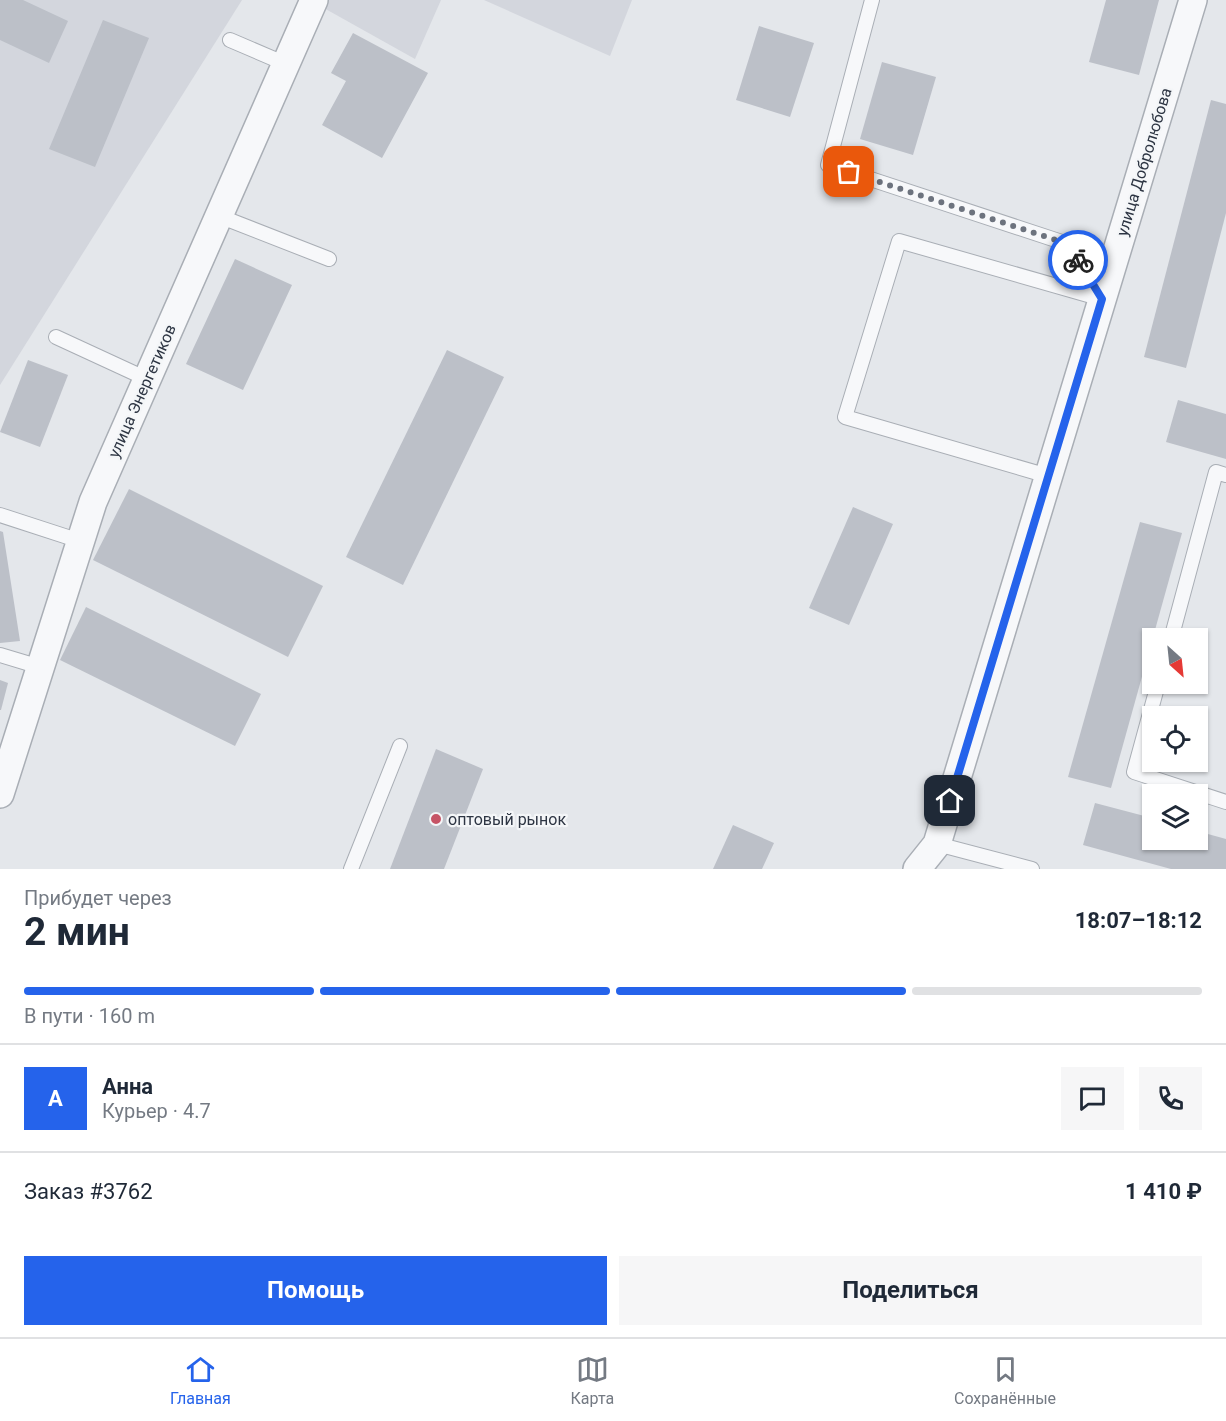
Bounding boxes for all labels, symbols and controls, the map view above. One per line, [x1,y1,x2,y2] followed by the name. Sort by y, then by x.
[1112,86,1176,238] street label: улица Добролюбова
[823,146,874,197] pin
[832,155,865,188] icon: bag
[1048,230,1108,290] courier
[1062,244,1095,277] icon: bike
[104,321,180,461] street label: улица Энергетиков
[1142,628,1208,694] north arrow
[1142,628,1208,850] map controls
[1142,706,1208,772] button: locate
[924,775,975,826] pin
[933,784,966,817] icon: home
[1142,784,1208,850] button: layers
[448,810,566,829] place label: оптовый рынок
[429,812,443,826] marker: оптовый рынок
[24,886,172,910] text: Прибудет через
[1075,908,1202,933] text: 18:07–18:12
[24,909,130,955] text: 2 мин
[24,1004,155,1028] text: В пути · 160 m
[1061,1067,1124,1130] button: chat
[1139,1067,1202,1130] button: phone
[102,1074,153,1099] text: Анна
[48,1086,63,1111] text: А
[102,1099,211,1123] text: Курьер · 4.7
[24,1179,153,1204] text: Заказ #3762
[1125,1179,1202,1204] text: 1 410 ₽
[24,1256,607,1325] button: Помощь
[619,1256,1202,1325] button: Поделиться
[170,1353,231,1408] tab: Главная
[571,1353,614,1408] tab: Карта
[954,1353,1056,1408] tab: Сохранённые

